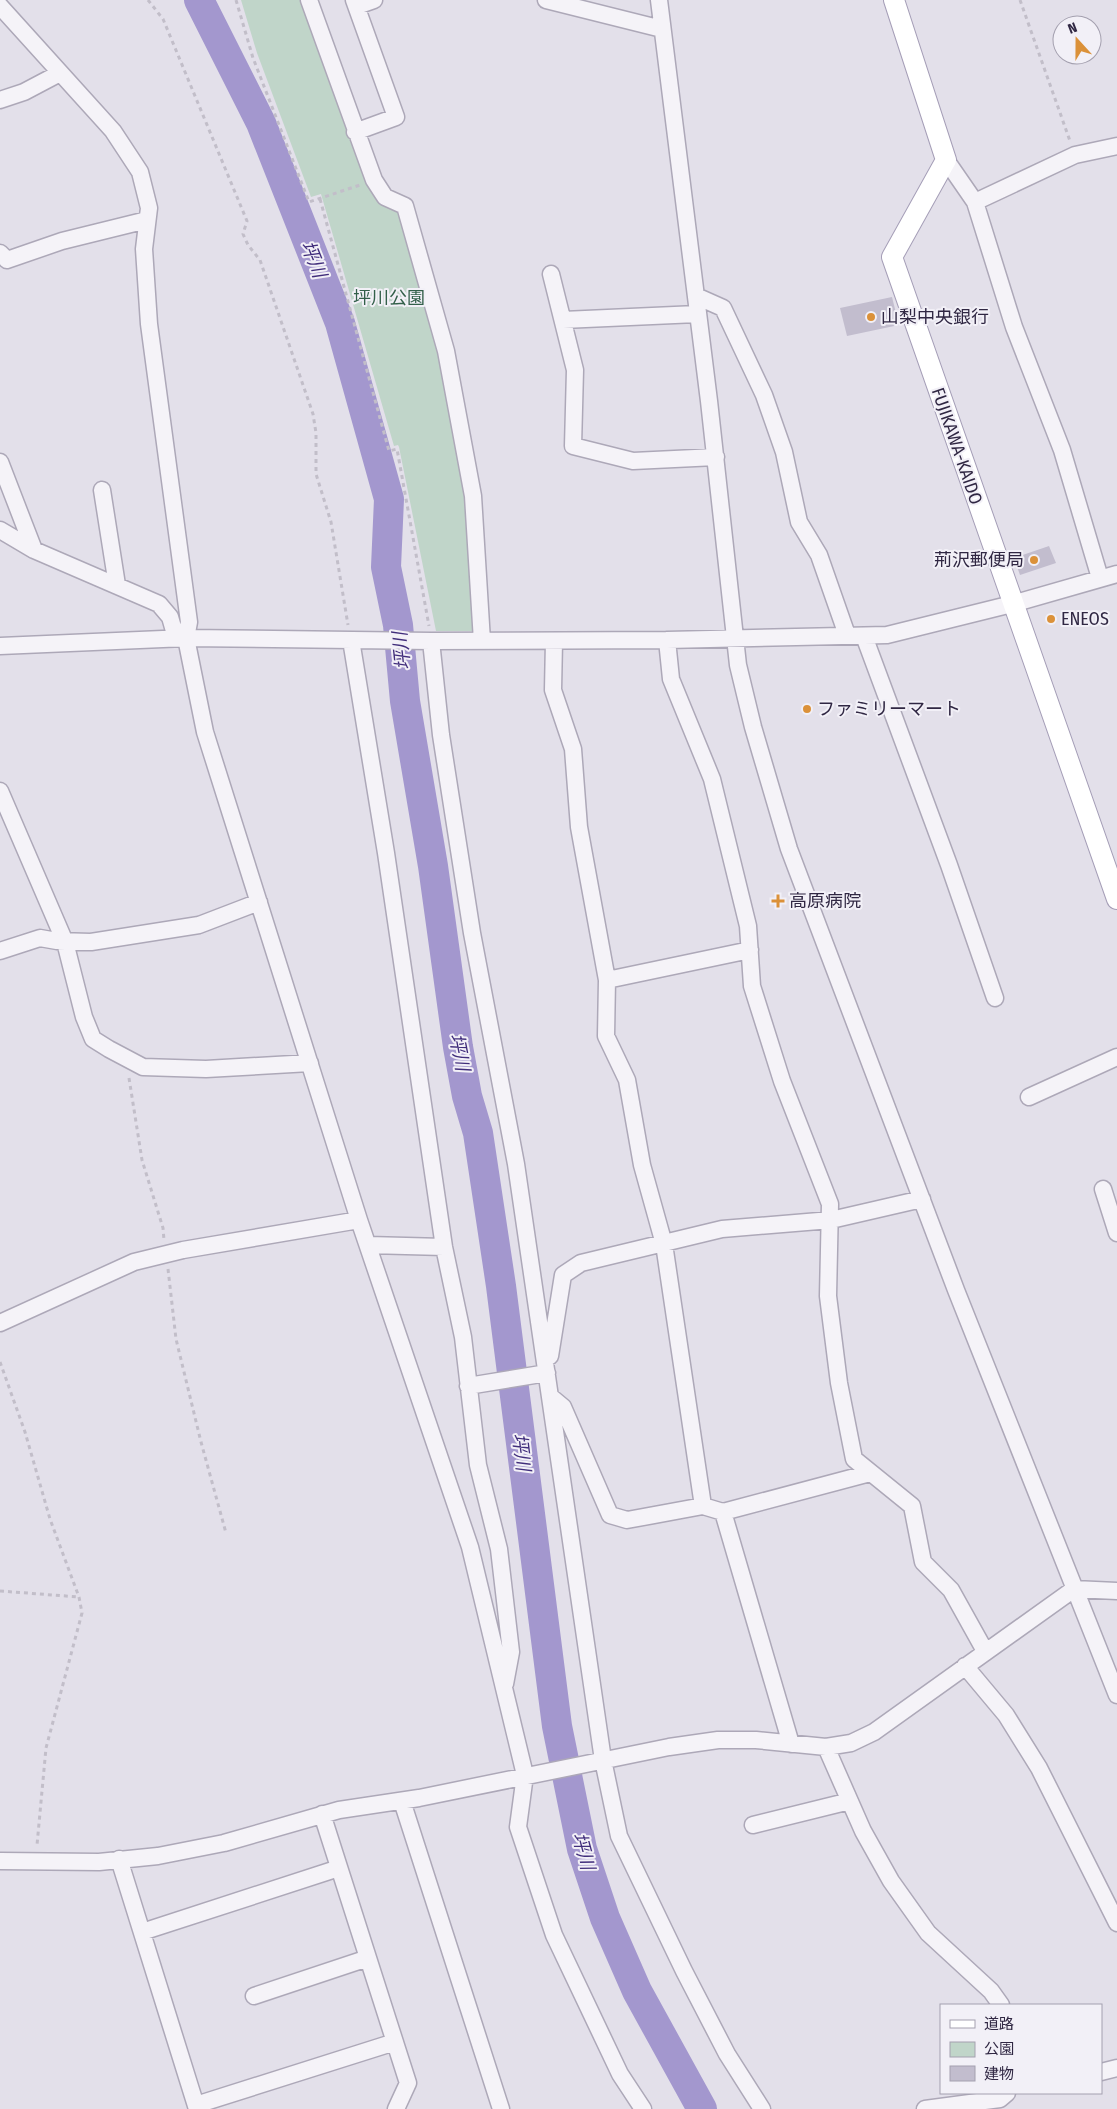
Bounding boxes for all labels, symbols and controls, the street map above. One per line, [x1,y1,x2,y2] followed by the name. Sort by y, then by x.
[1052,15,1102,65] north arrow
[1066,19,1079,38] text: N
[296,237,332,283] water label: 坪川
[353,287,425,309] park label: 坪川公園
[881,306,989,328] place label: 山梨中央銀行
[865,311,877,323] marker: 山梨中央銀行
[927,385,987,507] street label: FUJIKAWA-KAIDO
[934,549,1024,571] place label: 荊沢郵便局
[1028,554,1040,566] marker: 荊沢郵便局
[1061,608,1109,630] place label: ENEOS
[1045,613,1057,625] marker: ENEOS
[388,629,415,671] water label: 坪川
[817,698,961,720] place label: ファミリーマート
[801,703,813,715] marker: ファミリーマート
[789,890,861,912] place label: 高原病院
[771,894,785,908] marker: 高原病院
[445,1031,475,1075] water label: 坪川
[508,1432,535,1474] water label: 坪川
[567,1830,600,1874] water label: 坪川
[940,2004,1102,2094] legend
[984,2015,1014,2033] text: 道路
[984,2040,1014,2058] text: 公園
[984,2065,1014,2083] text: 建物

